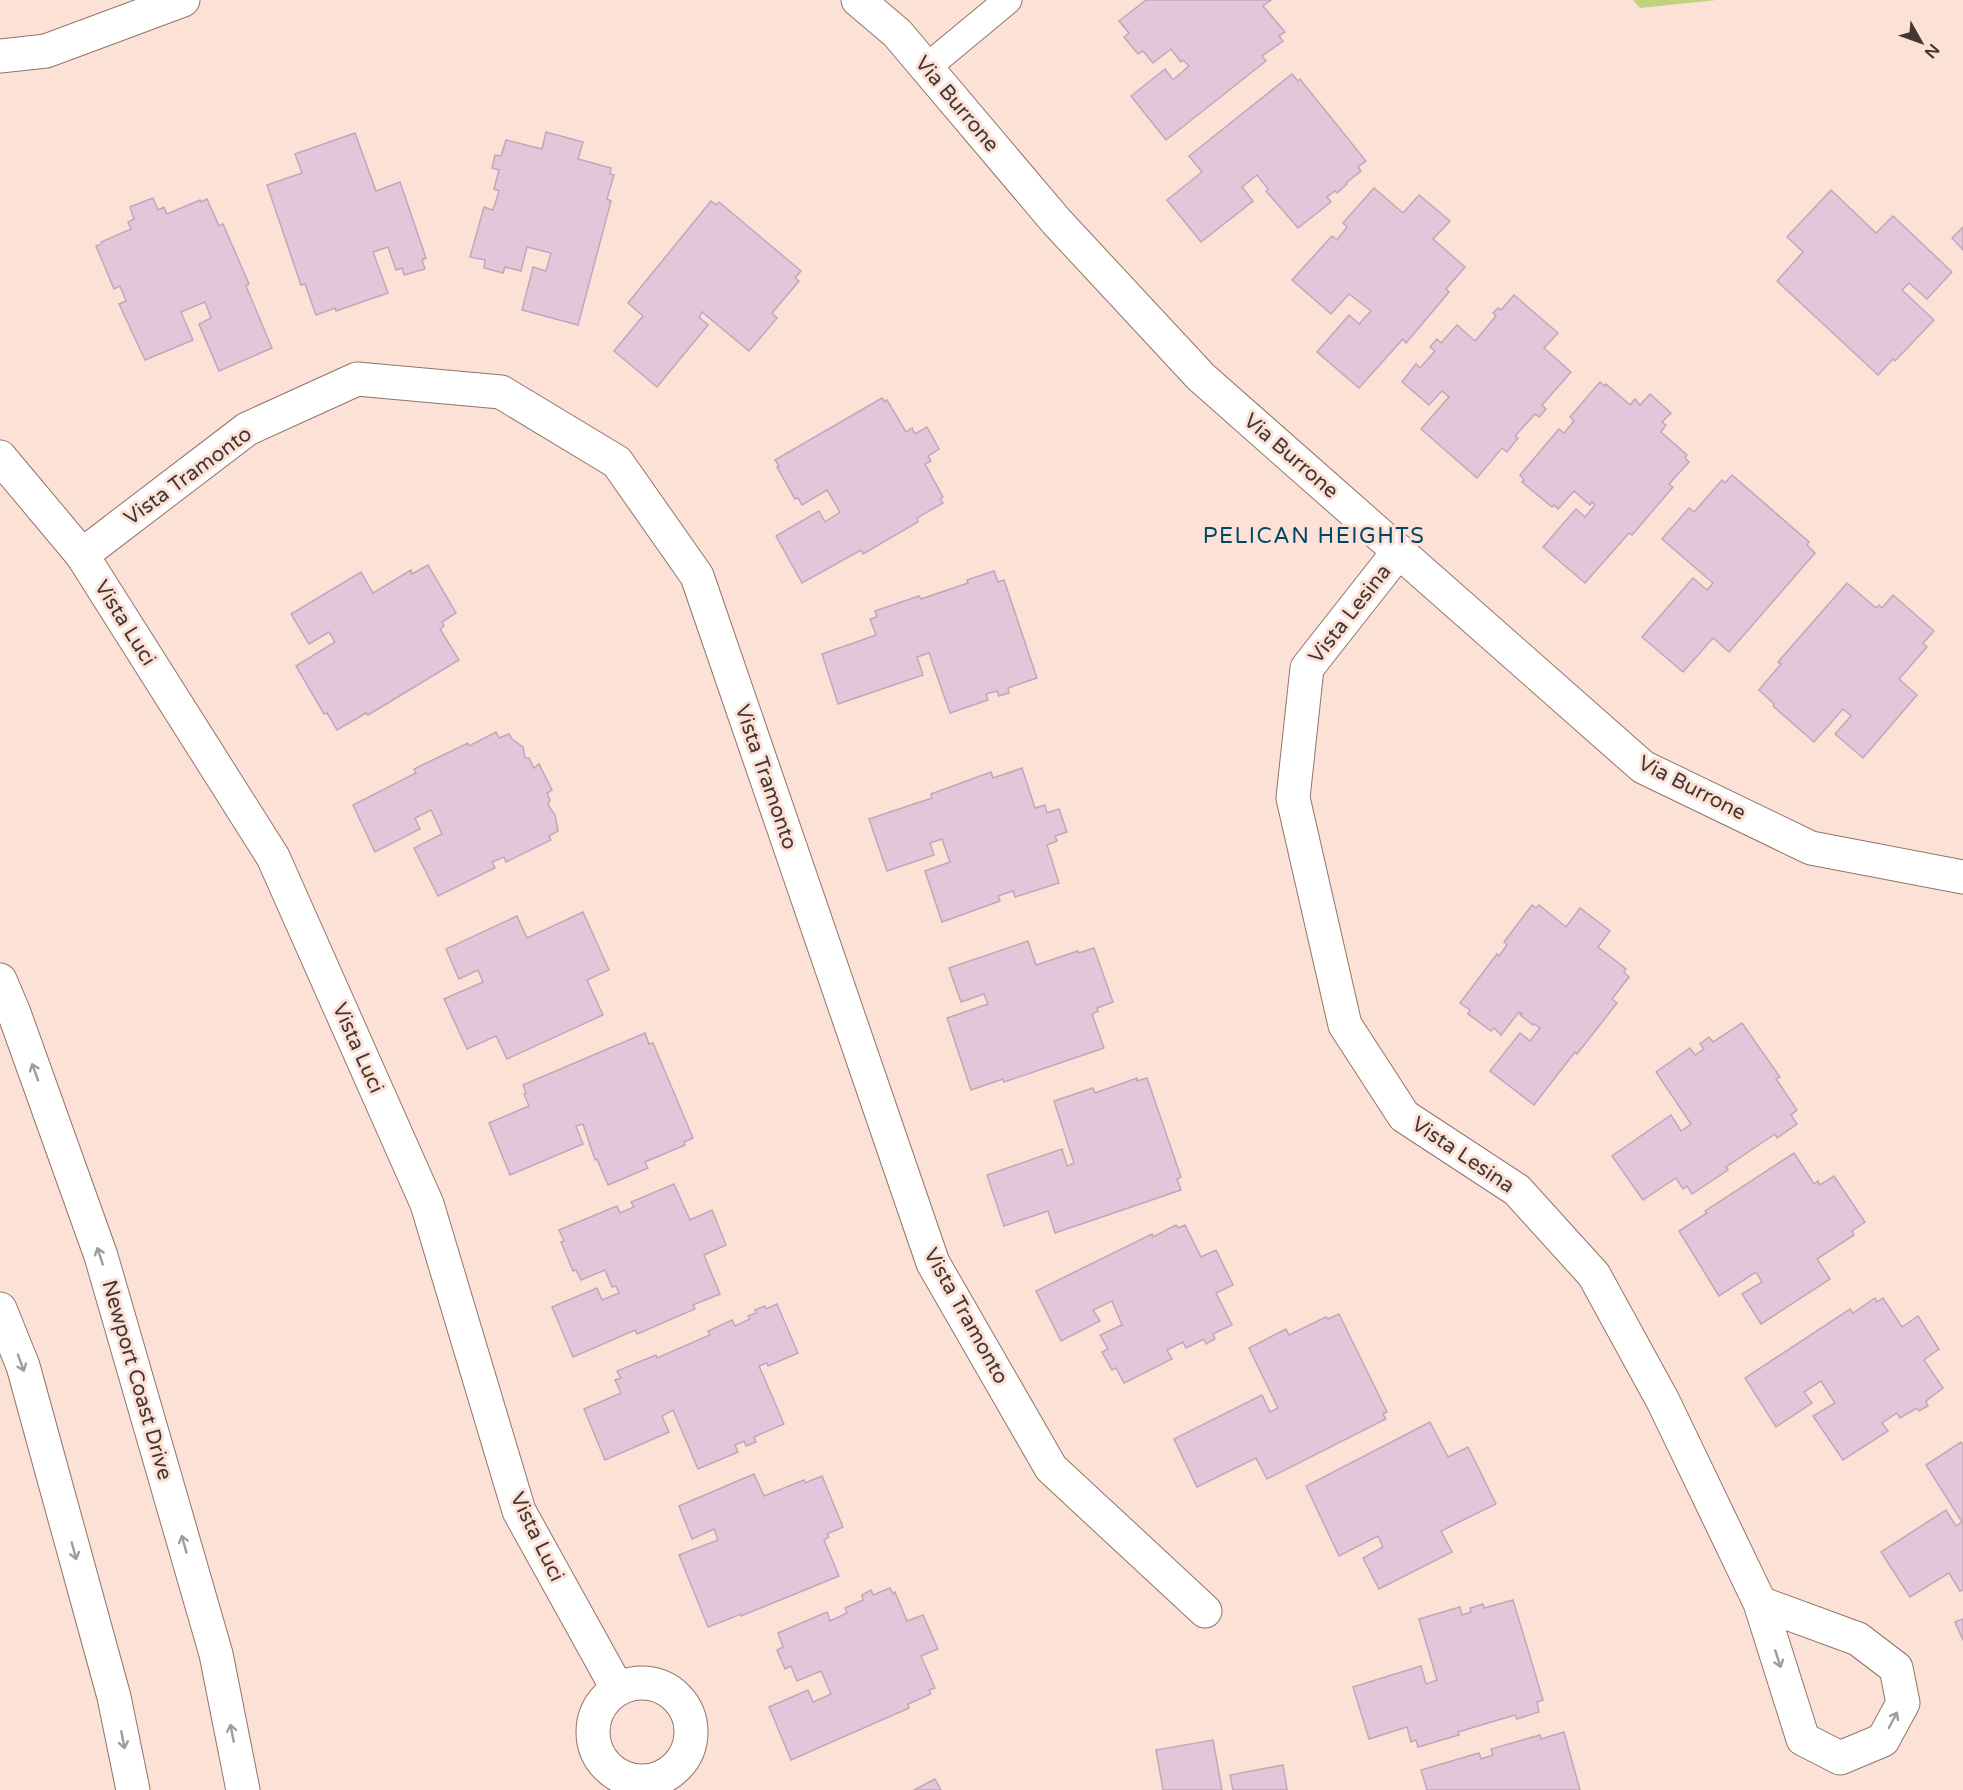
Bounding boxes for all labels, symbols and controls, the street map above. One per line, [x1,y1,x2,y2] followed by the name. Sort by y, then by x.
[1891,12,1951,72] north arrow
[1920,40,1944,62] text: N
[910,51,1004,157] street label: Via Burrone
[1239,408,1344,504] street label: Via Burrone
[119,421,257,531] street label: Vista Tramonto
[1203,523,1425,549] district label: PELICAN HEIGHTS
[1304,560,1396,668] street label: Vista Lesina
[89,576,161,670] street label: Vista Luci
[730,701,802,853] street label: Vista Tramonto
[1634,750,1750,826] street label: Via Burrone
[327,999,389,1097] street label: Vista Luci
[29,1063,40,1082] one-way arrow
[1407,1111,1519,1199] street label: Vista Lesina
[918,1244,1014,1388] street label: Vista Tramonto
[94,1247,105,1266] one-way arrow
[97,1277,178,1483] street label: Newport Coast Drive
[17,1354,28,1372] one-way arrow
[505,1488,569,1586] street label: Vista Luci
[178,1535,189,1554] one-way arrow
[69,1541,80,1560] one-way arrow
[1773,1649,1784,1668] one-way arrow
[1888,1711,1900,1729] one-way arrow
[225,1723,237,1742] one-way arrow
[118,1730,129,1749] one-way arrow

